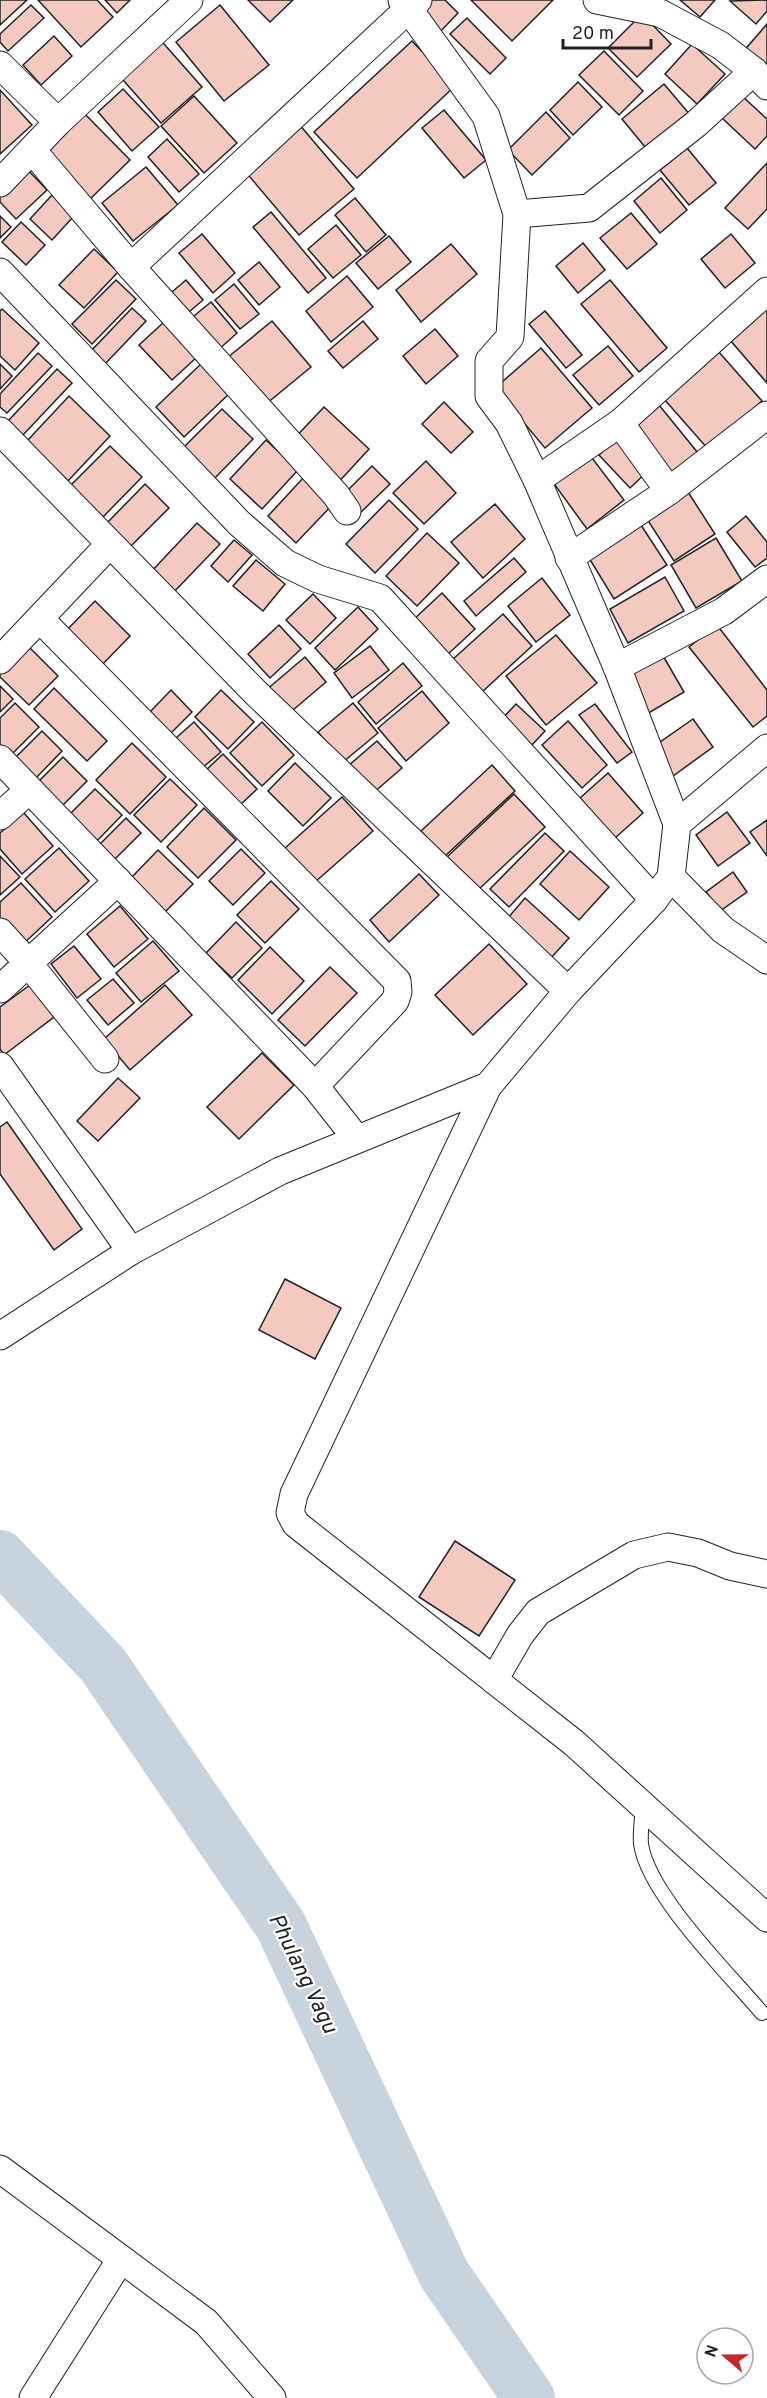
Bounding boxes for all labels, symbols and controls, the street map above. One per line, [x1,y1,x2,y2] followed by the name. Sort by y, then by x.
[563,12,652,50] scale bar
[572,23,614,46] text: 20 m
[261,1910,343,2039] water label: Phulang Vagu
[695,2326,755,2386] north arrow
[701,2343,724,2360] text: N

